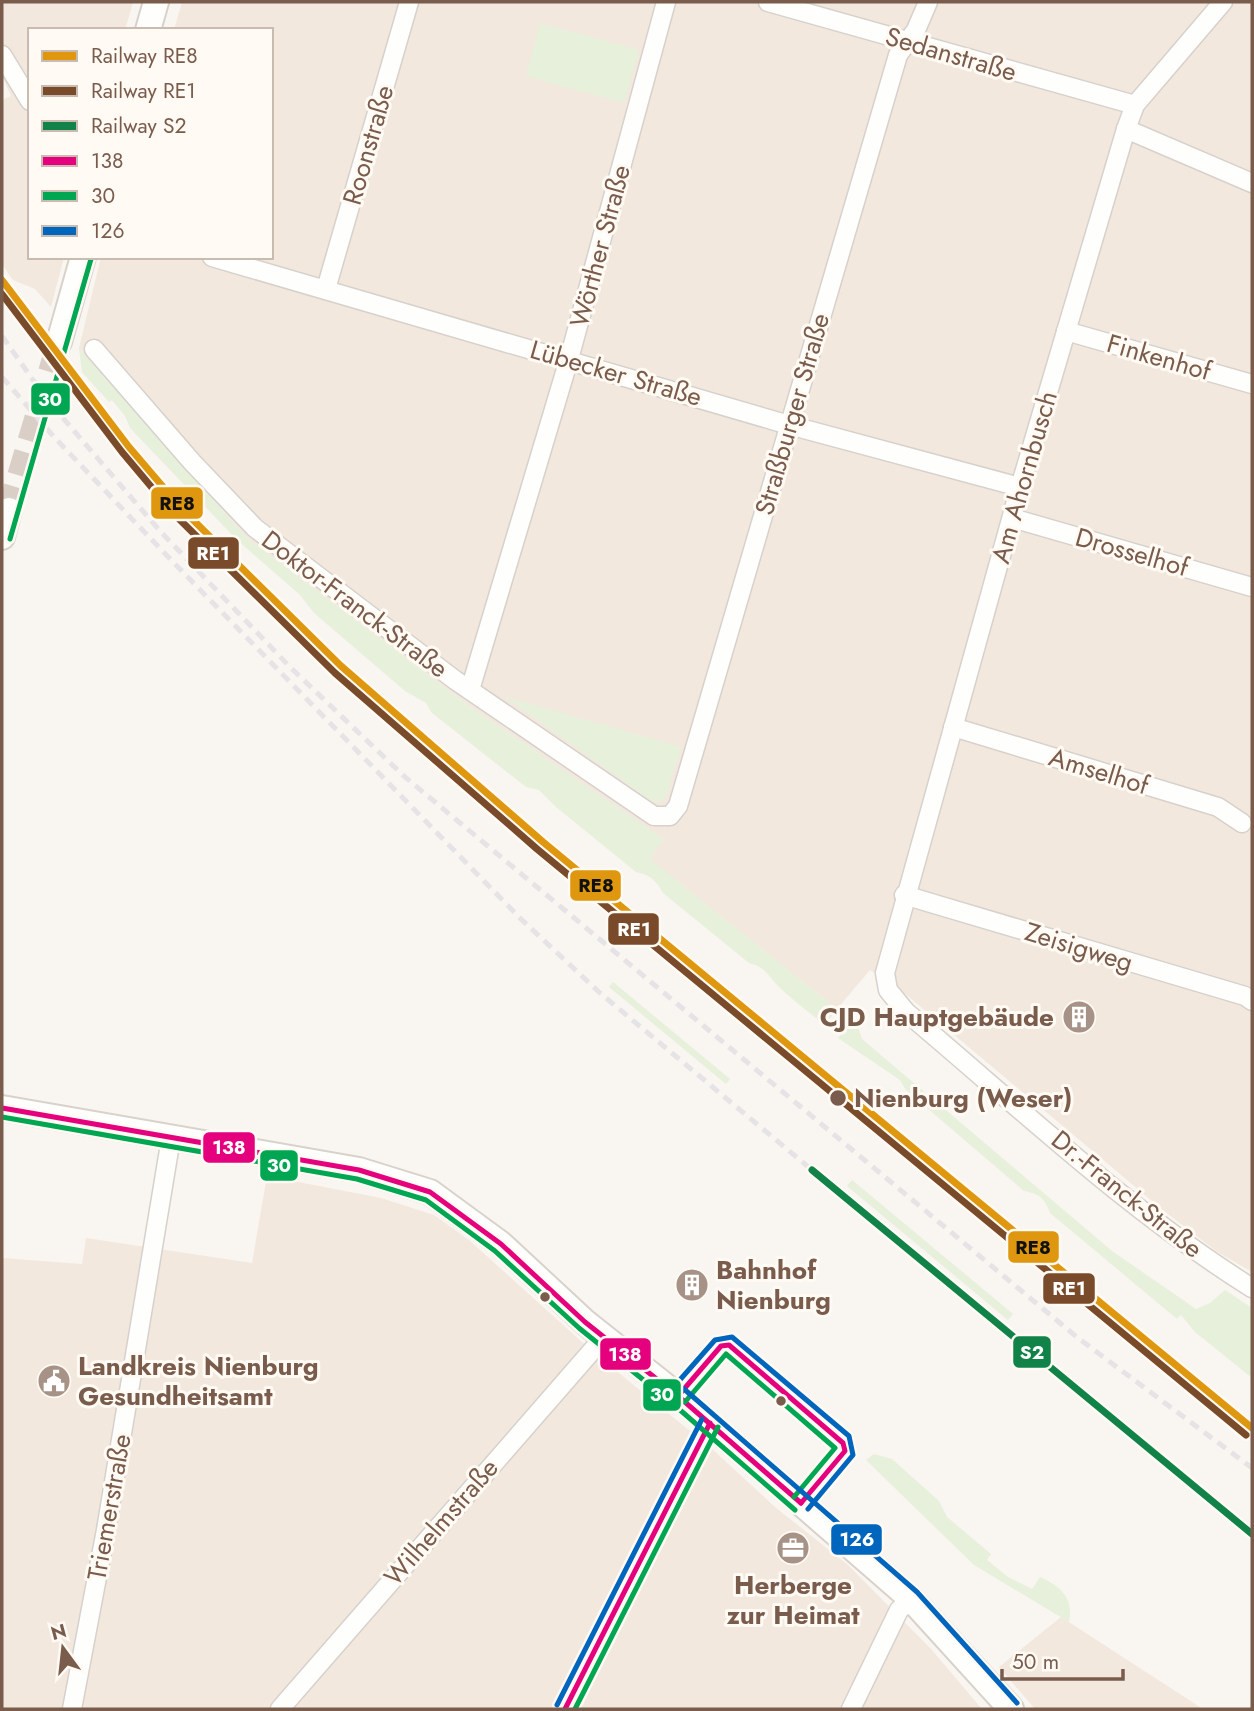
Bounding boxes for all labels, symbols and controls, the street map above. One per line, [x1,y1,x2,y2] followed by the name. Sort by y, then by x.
[881,17,1021,91] street label: Sedanstraße
[28,28,273,259] legend
[91,41,198,71] text: Railway RE8
[91,76,196,106] text: Railway RE1
[333,81,403,209] street label: Roonstraße
[91,111,186,141] text: Railway S2
[91,146,123,176] text: 138
[560,161,640,331] street label: Wörther Straße
[91,181,115,211] text: 30
[91,216,125,246] text: 126
[745,309,839,519] street label: Straßburger Straße
[1102,324,1216,390] street label: Finkenhof
[526,330,706,416] street label: Lübecker Straße
[30,382,71,416] line badge: 30
[38,386,62,413] text: 30
[981,386,1067,568] street label: Am Ahornbusch
[150,486,204,520] line badge: RE8
[159,490,195,517] text: RE8
[1071,518,1194,586] street label: Drosselhof
[254,521,456,687] street label: Doktor-Franck-Straße
[187,536,240,570] line badge: RE1
[196,540,230,567] text: RE1
[1044,738,1154,804] street label: Amselhof
[569,869,622,902] line badge: RE8
[578,872,614,899] text: RE8
[607,912,660,946] line badge: RE1
[1020,913,1138,981] street label: Zeisigweg
[617,916,651,943] text: RE1
[820,998,1054,1036] place label: CJD Hauptgebäude
[1060,998,1098,1036] building icon: CJD Hauptgebäude
[854,1079,1072,1117] place label: Nienburg (Weser)
[828,1088,848,1108] marker: Nienburg (Weser)
[1043,1121,1211,1267] street label: Dr.-Franck-Straße
[202,1131,256,1164] line badge: 138
[212,1134,246,1161] text: 138
[259,1149,299,1182] line badge: 30
[267,1152,291,1179] text: 30
[1007,1230,1060,1264] line badge: RE8
[1015,1234,1051,1261] text: RE8
[716,1251,831,1319] place label: Bahnhof Nienburg
[673,1266,711,1304] building icon: Bahnhof Nienburg
[1042,1272,1096,1305] line badge: RE1
[1052,1275,1086,1302] text: RE1
[538,1290,552,1304] unlabelled marker
[1012,1335,1052,1369] line badge: S2
[599,1337,652,1371] line badge: 138
[1020,1339,1044,1366] text: S2
[608,1341,642,1368] text: 138
[78,1347,319,1415] place label: Landkreis Nienburg Gesundheitsamt
[35,1362,73,1400] public building icon: Landkreis Nienburg Gesundheitsamt
[642,1378,682,1412] line badge: 30
[650,1381,674,1408] text: 30
[774,1394,788,1408] unlabelled marker
[77,1431,141,1583] street label: Triemerstraße
[375,1450,507,1594] street label: Wilhelmstraße
[830,1523,883,1556] line badge: 126
[840,1526,874,1553] text: 126
[774,1529,812,1567] office icon: Herberge zur Heimat
[727,1566,860,1634] place label: Herberge zur Heimat
[28,1613,98,1683] north arrow
[48,1617,70,1647] text: N
[1002,1638,1123,1682] scale bar
[1012,1647,1059,1677] text: 50 m

